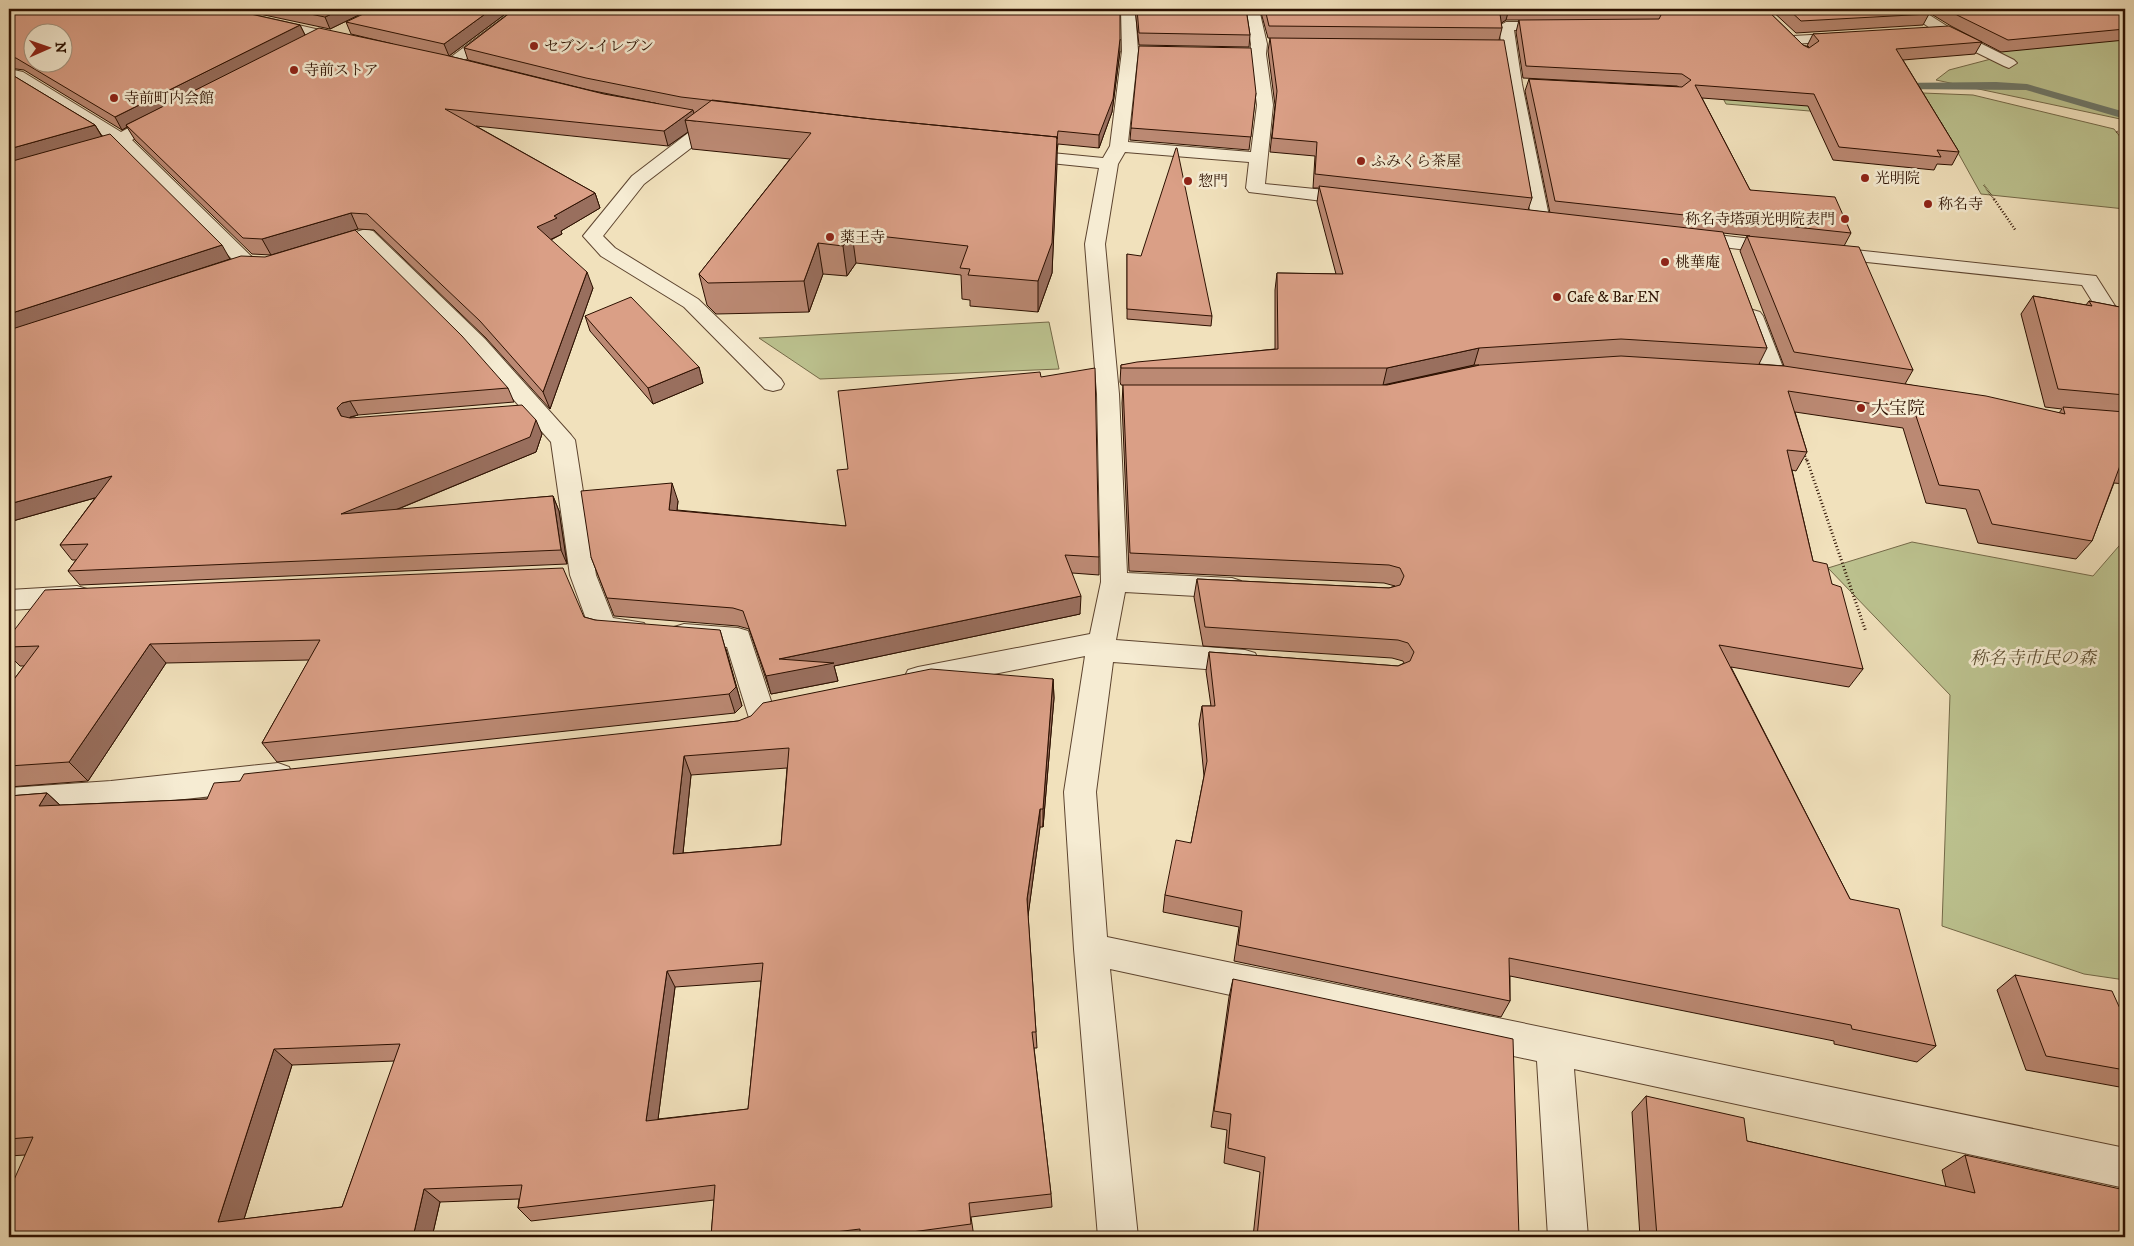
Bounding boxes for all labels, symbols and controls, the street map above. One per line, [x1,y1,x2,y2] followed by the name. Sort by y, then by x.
[22,22,72,72] north arrow
[544,37,654,56] place label: セブン-イレブン
[528,40,540,52] marker: セブン-イレブン
[51,42,69,54] text: N
[304,61,379,80] place label: 寺前ストア
[288,64,300,76] marker: 寺前ストア
[124,89,214,108] place label: 寺前町内会館
[108,92,120,104] marker: 寺前町内会館
[1371,152,1461,171] place label: ふみくら茶屋
[1355,155,1367,167] marker: ふみくら茶屋
[1875,169,1920,188] place label: 光明院
[1198,172,1228,191] place label: 惣門
[1859,172,1871,184] marker: 光明院
[1182,175,1194,187] marker: 惣門
[1938,195,1983,214] place label: 称名寺
[1922,198,1934,210] marker: 称名寺
[1685,210,1835,229] place label: 称名寺塔頭光明院表門
[1839,213,1851,225] marker: 称名寺塔頭光明院表門
[840,228,885,247] place label: 薬王寺
[824,231,836,243] marker: 薬王寺
[1675,253,1720,272] place label: 桃華庵
[1659,256,1671,268] marker: 桃華庵
[1567,288,1660,307] place label: Cafe & Bar EN
[1551,291,1563,303] marker: Cafe & Bar EN
[1871,398,1925,420] place label: 大宝院
[1855,402,1867,414] marker: 大宝院
[1970,648,2098,670] park label: 称名寺市民の森

